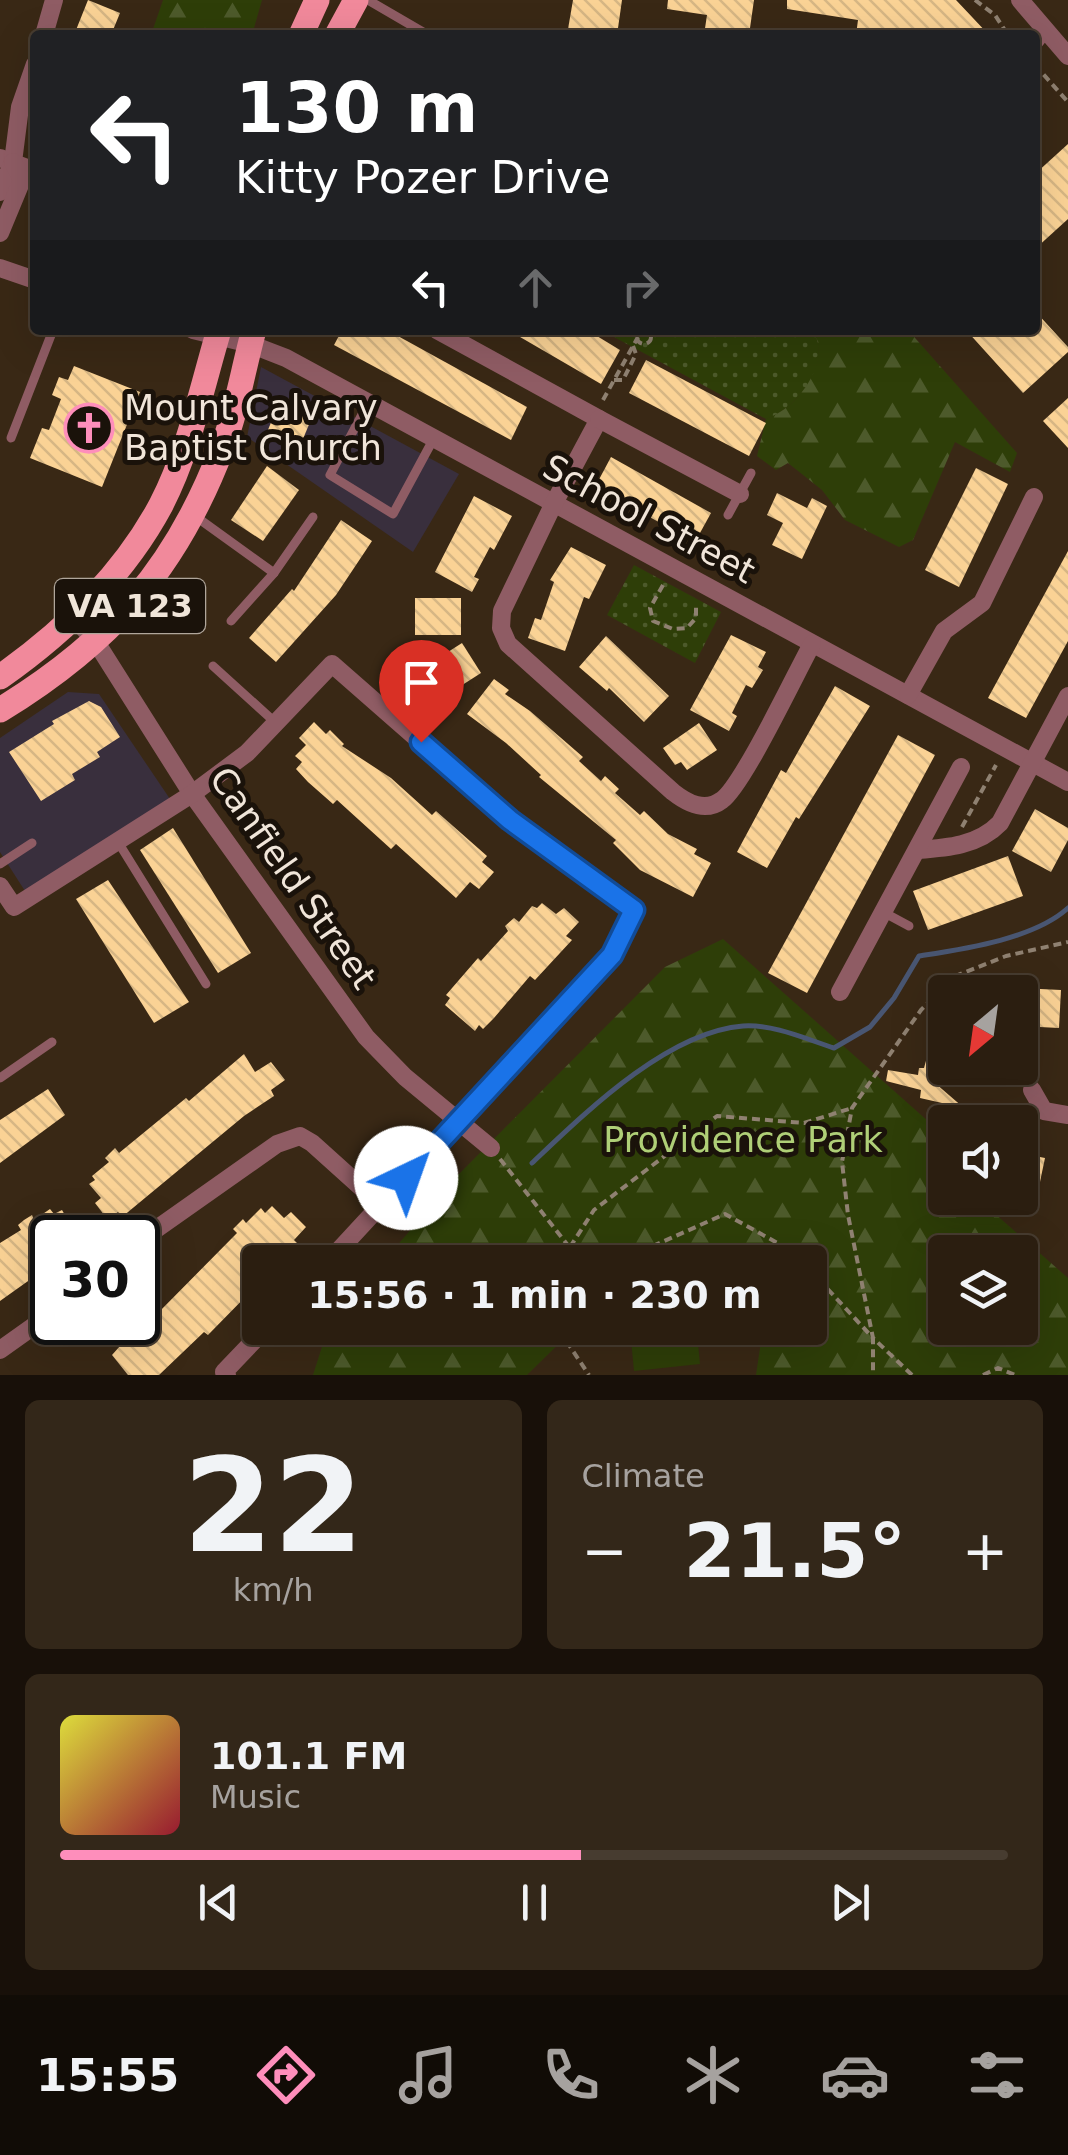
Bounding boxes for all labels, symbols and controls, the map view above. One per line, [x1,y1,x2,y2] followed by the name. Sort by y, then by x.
[235,67,478,149] text: 130 m
[70,70,200,200] icon: left
[235,151,610,204] text: Kitty Pozer Drive
[403,260,458,315] icon: left
[508,260,563,315] icon: ahead
[613,260,668,315] icon: right
[124,388,382,468] place label: Mount Calvary Baptist Church
[63,402,115,454] church icon: Mount Calvary Baptist Church
[536,446,762,592] street label: School Street
[55,579,205,633] road number: VA 123
[379,640,464,743] pin
[394,655,449,710] icon: arrive
[202,760,384,996] street label: Canfield Street
[928,975,1038,1085] north arrow
[928,975,1038,1345] map controls
[928,1105,1038,1215] button: sound
[603,1120,883,1160] park label: Providence Park
[354,1126,458,1230] position arrow
[30,1215,160,1345] speed limit sign: 30
[928,1235,1038,1345] button: layers
[307,1273,762,1317] text: 15:56 · 1 min · 230 m
[183,1430,364,1582] text: 22
[582,1457,705,1495] text: Climate
[683,1507,906,1595] text: 21.5°
[582,1519,628,1583] text: −
[962,1519,1008,1583] text: +
[233,1571,314,1609] text: km/h
[210,1734,407,1778] text: 101.1 FM
[210,1778,301,1816] text: Music
[191,1875,246,1930] icon: previous
[507,1875,562,1930] icon: pause
[823,1875,878,1930] icon: next
[251,2040,321,2110] icon: directions
[393,2040,463,2110] icon: music
[536,2040,606,2110] icon: phone
[678,2040,748,2110] icon: climate
[820,2040,890,2110] icon: car
[962,2040,1032,2110] icon: filters
[36,2049,179,2102] text: 15:55

